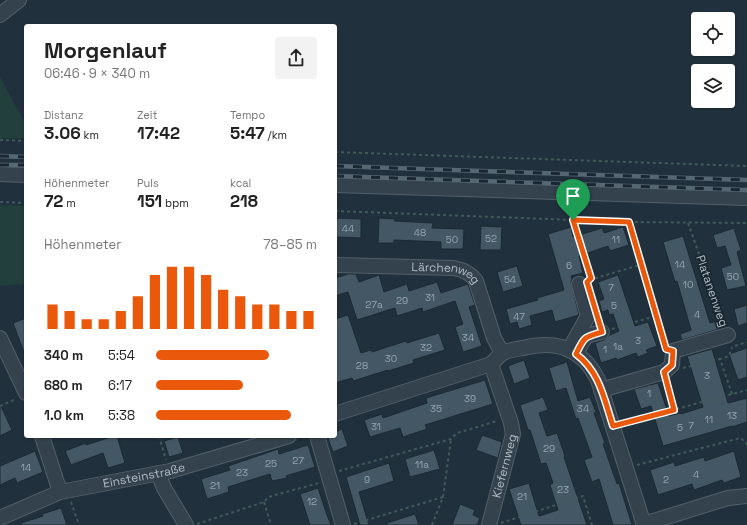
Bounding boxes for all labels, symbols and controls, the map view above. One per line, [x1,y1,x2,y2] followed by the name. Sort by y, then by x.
[691,12,735,108] map controls
[691,12,735,56] button: locate
[44,36,167,64] text: Morgenlauf
[275,37,317,79] button: share
[691,64,735,108] button: layers
[44,65,150,82] text: 06:46 · 9 × 340 m
[44,108,84,122] text: Distanz
[137,108,157,122] text: Zeit
[230,108,265,122] text: Tempo
[44,122,81,144] text: 3.06
[137,122,180,144] text: 17:42
[230,122,265,144] text: 5:47
[81,128,99,142] text: km
[265,128,287,142] text: /km
[44,176,109,190] text: Höhenmeter
[137,176,159,190] text: Puls
[230,176,251,190] text: kcal
[556,179,590,220] pin
[562,185,584,207] icon: arrive
[44,190,63,212] text: 72
[137,190,162,212] text: 151
[230,190,258,212] text: 218
[63,196,76,210] text: m
[162,196,189,210] text: bpm
[342,222,354,235] house number: 44
[414,226,426,239] house number: 48
[485,232,497,245] house number: 52
[446,233,458,246] house number: 50
[612,233,620,246] house number: 11
[44,236,121,253] text: Höhenmeter
[263,236,317,253] text: 78–85 m
[692,253,732,329] street label: Platanenweg
[675,258,685,271] house number: 14
[411,259,484,287] street label: Lärchenweg
[566,259,572,272] house number: 6
[727,270,739,283] house number: 50
[504,273,516,286] house number: 54
[683,278,693,291] house number: 10
[608,281,614,294] house number: 7
[425,291,435,304] house number: 31
[396,294,408,307] house number: 29
[365,298,383,311] house number: 27a
[611,299,617,312] house number: 5
[694,308,700,321] house number: 4
[513,310,525,323] house number: 47
[462,331,474,344] house number: 34
[635,334,641,347] house number: 3
[613,340,623,353] house number: 1a
[420,341,432,354] house number: 32
[603,343,607,356] house number: 1
[44,347,83,364] text: 340 m
[108,347,135,364] text: 5:54
[385,352,397,365] house number: 30
[356,359,368,372] house number: 28
[704,369,710,382] house number: 3
[44,377,83,394] text: 680 m
[108,377,132,394] text: 6:17
[647,387,651,400] house number: 1
[464,392,476,405] house number: 39
[430,402,442,415] house number: 35
[577,402,589,415] house number: 34
[44,407,84,424] text: 1.0 km
[108,407,135,424] text: 5:38
[727,409,737,422] house number: 13
[705,413,713,426] house number: 11
[688,419,694,432] house number: 7
[371,420,381,433] house number: 31
[677,421,683,434] house number: 5
[488,432,521,500] street label: Kiefernweg
[543,442,555,455] house number: 29
[292,454,304,467] house number: 27
[265,457,277,470] house number: 25
[415,458,429,471] house number: 11a
[102,459,187,492] street label: Einsteinstraße
[21,461,31,474] house number: 14
[236,466,248,479] house number: 23
[693,468,699,481] house number: 4
[364,473,370,486] house number: 9
[663,473,669,486] house number: 2
[210,479,220,492] house number: 21
[557,483,569,496] house number: 23
[517,490,527,503] house number: 21
[307,495,317,508] house number: 12

